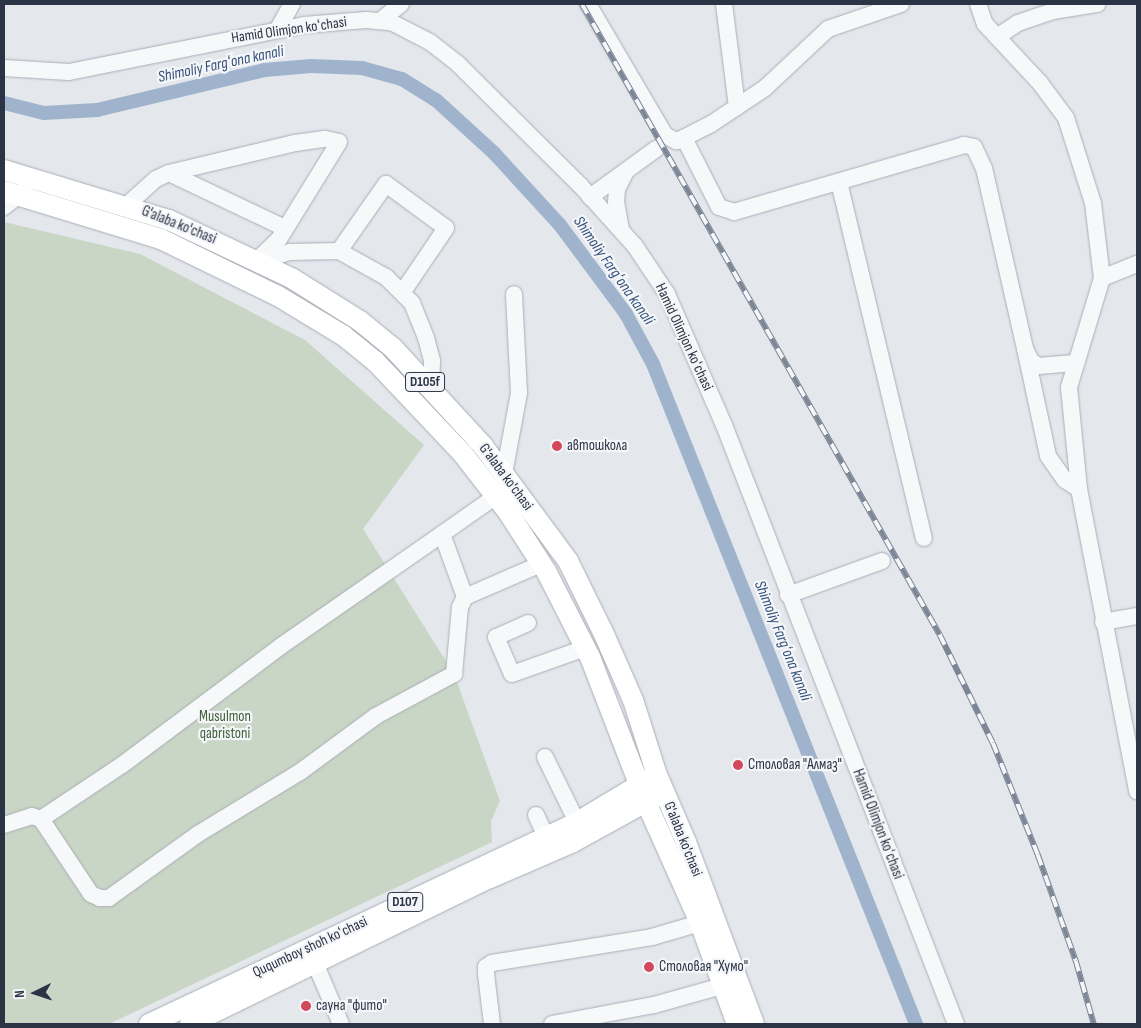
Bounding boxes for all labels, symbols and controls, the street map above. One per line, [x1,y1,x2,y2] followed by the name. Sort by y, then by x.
[230,13,348,47] street label: Hamid Olimjon koʻchasi
[156,42,286,88] water label: Shimoliy Fargʻona kanali
[139,202,219,248] street label: G'alaba ko'chasi
[568,213,658,329] water label: Shimoliy Fargʻona kanali
[651,280,717,394] street label: Hamid Olimjon koʻchasi
[405,371,445,394] road number: D105f
[567,437,627,455] place label: автошкола
[475,440,537,514] street label: G'alaba ko'chasi
[551,440,563,452] marker: автошкола
[749,578,815,704] water label: Shimoliy Fargʻona kanali
[199,707,251,742] park label: Musulmon qabristoni
[748,756,842,774] place label: Столовая "Алмаз"
[732,759,744,771] marker: Столовая "Алмаз"
[849,766,907,882] street label: Hamid Olimjon koʻchasi
[660,799,706,879] street label: G'alaba ko'chasi
[386,890,424,914] road number: D107
[250,913,370,981] street label: Ququmboy shoh koʻchasi
[659,958,748,976] place label: Столовая "Хумо"
[643,961,655,973] marker: Столовая "Хумо"
[10,968,60,1018] north arrow
[11,990,28,998] text: N
[316,997,387,1015] place label: сауна "фито"
[300,1000,312,1012] marker: сауна "фито"

